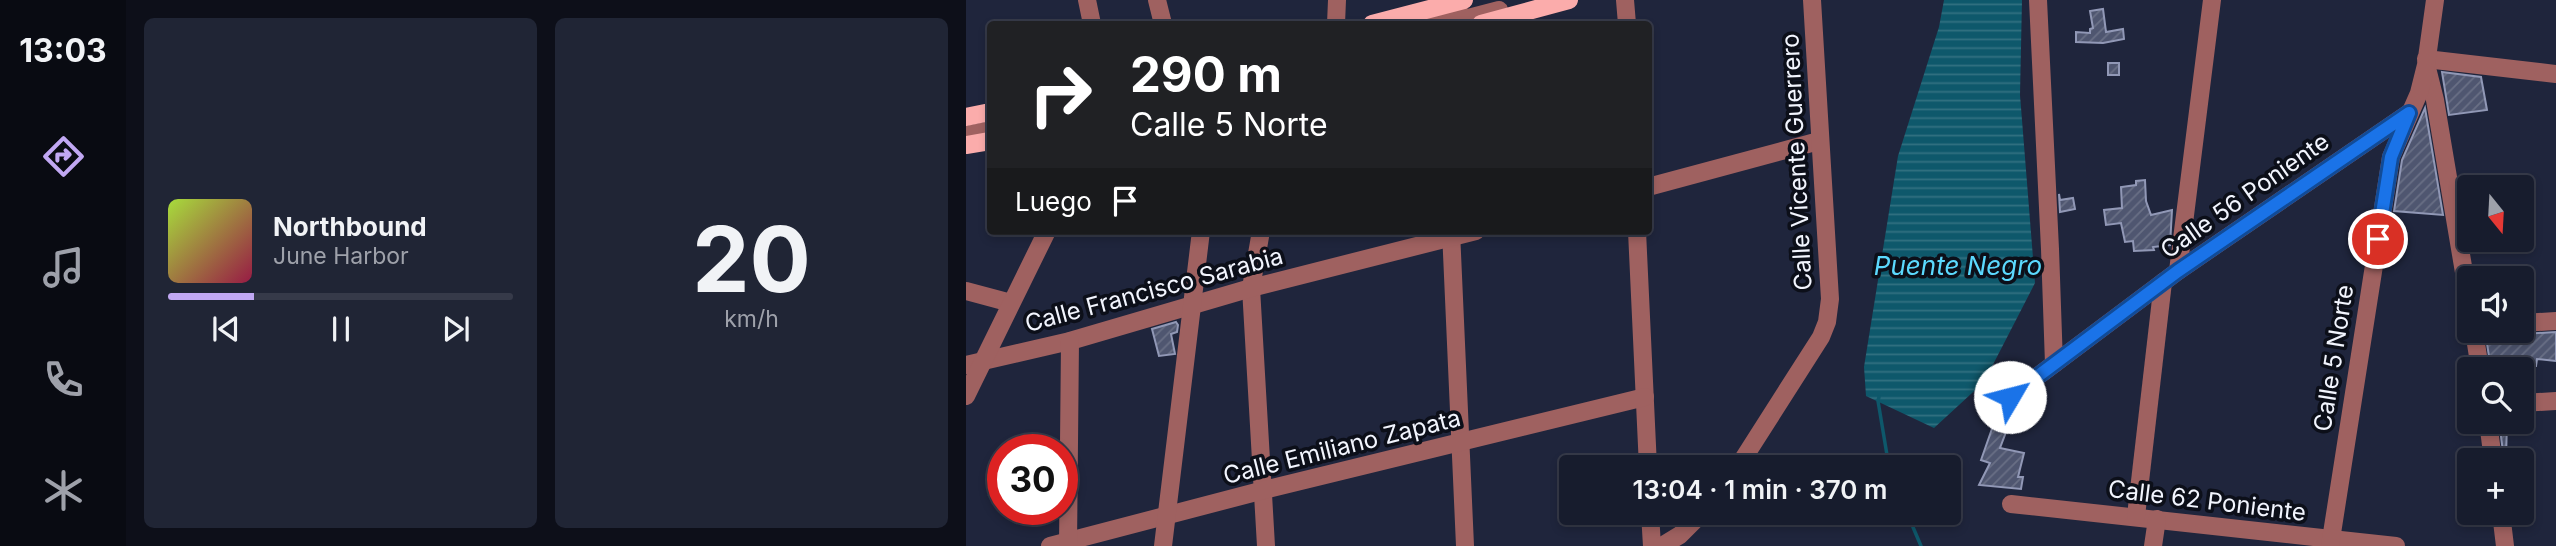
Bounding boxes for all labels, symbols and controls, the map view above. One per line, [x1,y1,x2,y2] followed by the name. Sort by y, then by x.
[19,31,107,70] text: 13:03
[1775,33,1818,291] street label: Calle Vicente Guerrero
[1130,45,1282,104] text: 290 m
[1015,49,1106,140] icon: right
[1130,105,1328,144] text: Calle 5 Norte
[2155,127,2335,265] street label: Calle 56 Poniente
[39,132,88,181] icon: directions
[2457,175,2534,252] north arrow
[2457,175,2534,525] map controls
[1106,182,1144,220] icon: arrive
[1015,186,1092,217] text: Luego
[692,204,811,314] text: 20
[2348,209,2408,269] pin
[273,211,427,242] text: Northbound
[2359,220,2397,258] icon: arrive
[1022,241,1286,338] street label: Calle Francisco Sarabia
[273,242,409,270] text: June Harbor
[39,243,88,292] icon: music
[1874,250,2042,281] water label: Puente Negro
[2457,266,2534,343] button: sound
[2308,282,2359,433] street label: Calle 5 Norte
[724,305,779,333] text: km/h
[207,310,245,348] icon: previous
[322,310,360,348] icon: pause
[437,310,475,348] icon: next
[39,355,88,404] icon: phone
[2457,357,2534,434] button: search
[1973,360,2047,434] position arrow
[1220,403,1464,490] street label: Calle Emiliano Zapata
[987,434,1078,525] speed limit sign: 30
[2457,448,2534,525] button: +
[39,466,88,515] icon: climate
[1633,474,1887,505] text: 13:04 · 1 min · 370 m
[2107,474,2308,527] street label: Calle 62 Poniente

